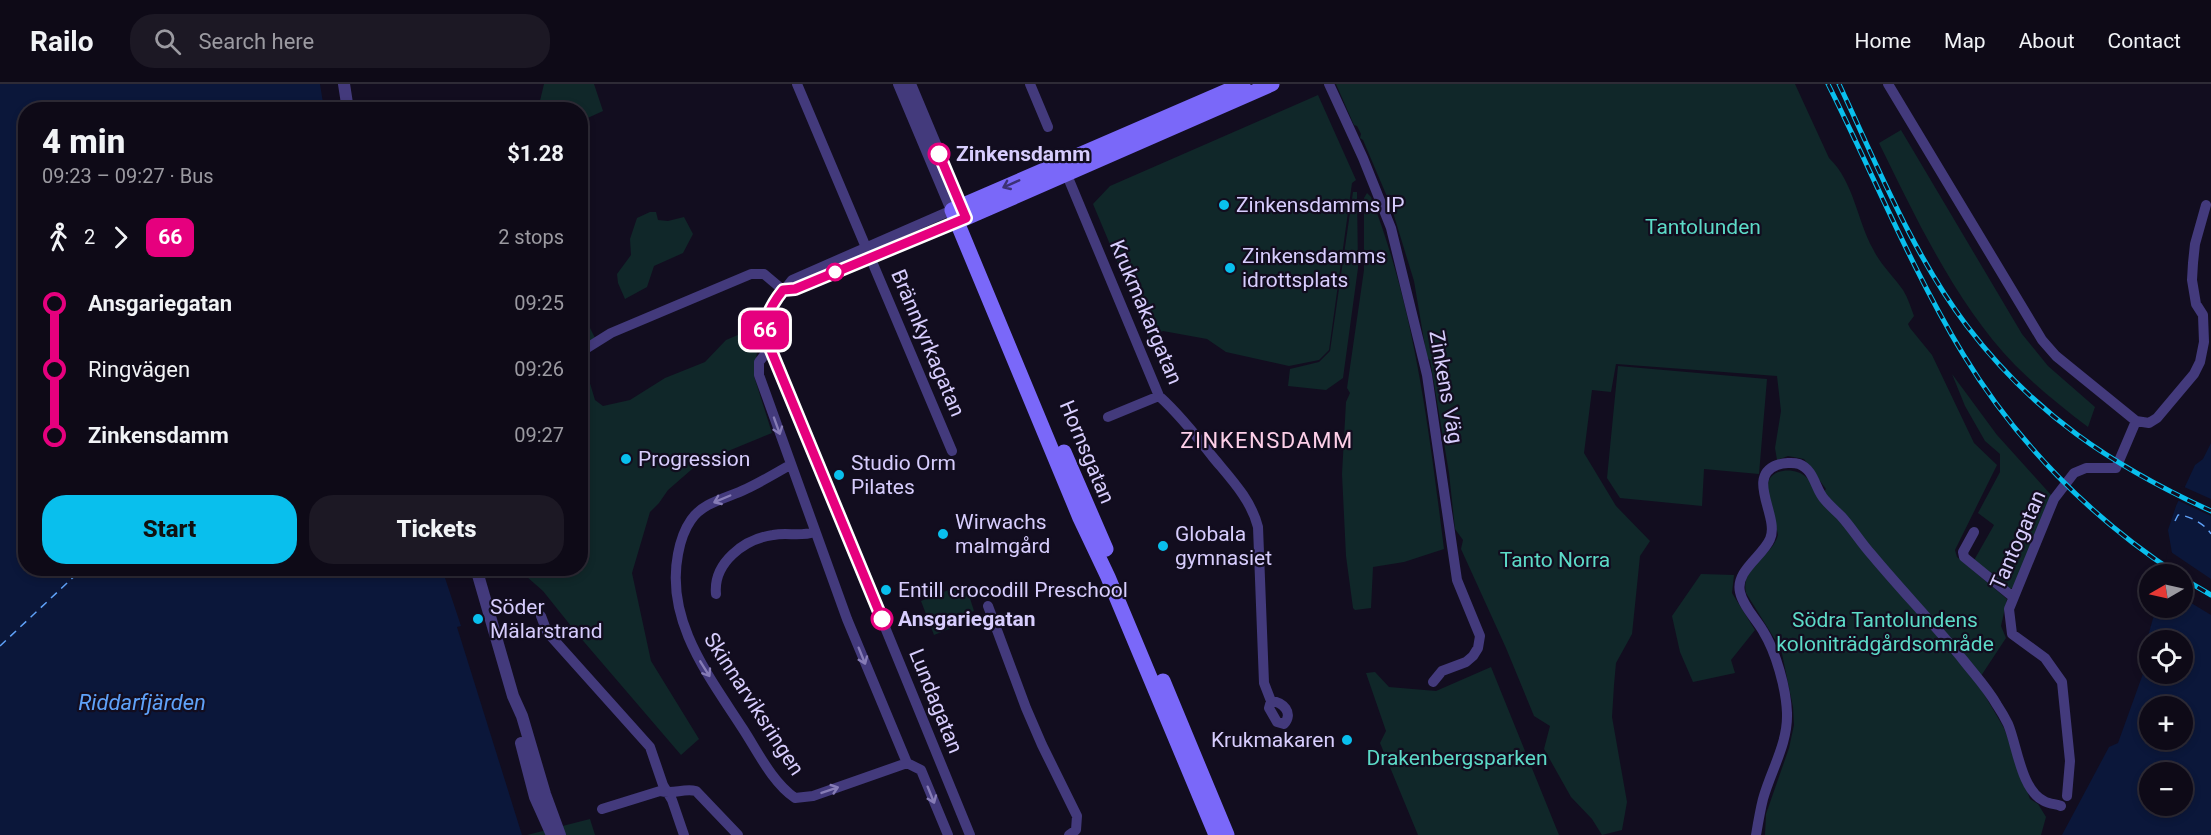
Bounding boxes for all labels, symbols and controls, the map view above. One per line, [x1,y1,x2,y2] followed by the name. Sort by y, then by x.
[130,14,550,68] search box
[30,25,94,58] text: Railo
[151,25,184,58] icon: search
[199,29,314,54] text: Search here
[1855,29,1911,53] text: Home
[1944,29,1986,53] text: Map
[2019,29,2075,53] text: About
[2108,29,2181,53] text: Contact
[42,122,125,161] text: 4 min
[507,141,564,166] text: $1.28
[956,142,1090,166] place label: Zinkensdamm
[928,143,950,165] marker: Zinkensdamm
[42,164,214,188] text: 09:23 – 09:27 · Bus
[1003,179,1021,190] one-way arrow
[1236,193,1404,217] place label: Zinkensdamms IP
[1217,198,1231,212] marker: Zinkensdamms IP
[1645,215,1761,239] park label: Tantolunden
[42,221,75,254] icon: walk
[104,221,137,254] icon: forward
[84,225,95,249] text: 2
[158,225,182,249] text: 66
[498,225,564,249] text: 2 stops
[1105,236,1187,388] street label: Krukmakargatan
[1242,244,1386,292] place label: Zinkensdamms idrottsplats
[1223,261,1237,275] marker: Zinkensdamms idrottsplats
[826,263,844,281] unlabelled marker
[886,266,970,420] street label: Brännkyrkagatan
[88,291,232,316] text: Ansgariegatan
[514,291,564,315] text: 09:25
[738,310,792,350] line badge: 66
[753,318,777,342] text: 66
[1424,328,1468,446] street label: Zinkens Väg
[88,357,190,382] text: Ringvägen
[514,357,564,381] text: 09:26
[1055,397,1119,507] street label: Hornsgatan
[772,416,783,435] one-way arrow
[88,423,229,448] text: Zinkensdamm
[514,423,564,447] text: 09:27
[1180,428,1354,453] district label: ZINKENSDAMM
[638,447,750,471] place label: Progression
[851,451,956,499] place label: Studio Orm Pilates
[619,452,633,466] marker: Progression
[832,468,846,482] marker: Studio Orm Pilates
[1985,487,2051,593] street label: Tantogatan
[713,494,731,505] one-way arrow
[42,495,297,564] button: Start
[309,495,564,564] button: Tickets
[955,510,1050,558] place label: Wirwachs malmgård
[1175,522,1272,570] place label: Globala gymnasiet
[936,527,950,541] marker: Wirwachs malmgård
[1156,539,1170,553] marker: Globala gymnasiet
[1500,548,1610,572] park label: Tanto Norra
[2139,564,2193,618] north arrow
[2139,564,2193,816] map controls
[898,578,1128,602] place label: Entill crocodill Preschool
[879,583,893,597] marker: Entill crocodill Preschool
[490,595,603,643] place label: Söder Mälarstrand
[898,607,1036,631] place label: Ansgariegatan
[871,608,893,630] marker: Ansgariegatan
[1776,608,1994,656] park label: Södra Tantolundens koloniträdgårdsområde
[471,612,485,626] marker: Söder Mälarstrand
[699,628,809,780] street label: Skinnarviksringen
[2139,630,2193,684] button: locate
[904,645,968,757] street label: Lundagatan
[857,646,868,665] one-way arrow
[699,660,711,677] one-way arrow
[78,690,206,715] water label: Riddarfjärden
[2139,696,2193,750] button: +
[1211,728,1335,752] place label: Krukmakaren
[1340,733,1354,747] marker: Krukmakaren
[1366,746,1548,770] park label: Drakenbergsparken
[2139,762,2193,816] button: −
[820,783,839,794] one-way arrow
[926,785,937,804] one-way arrow

